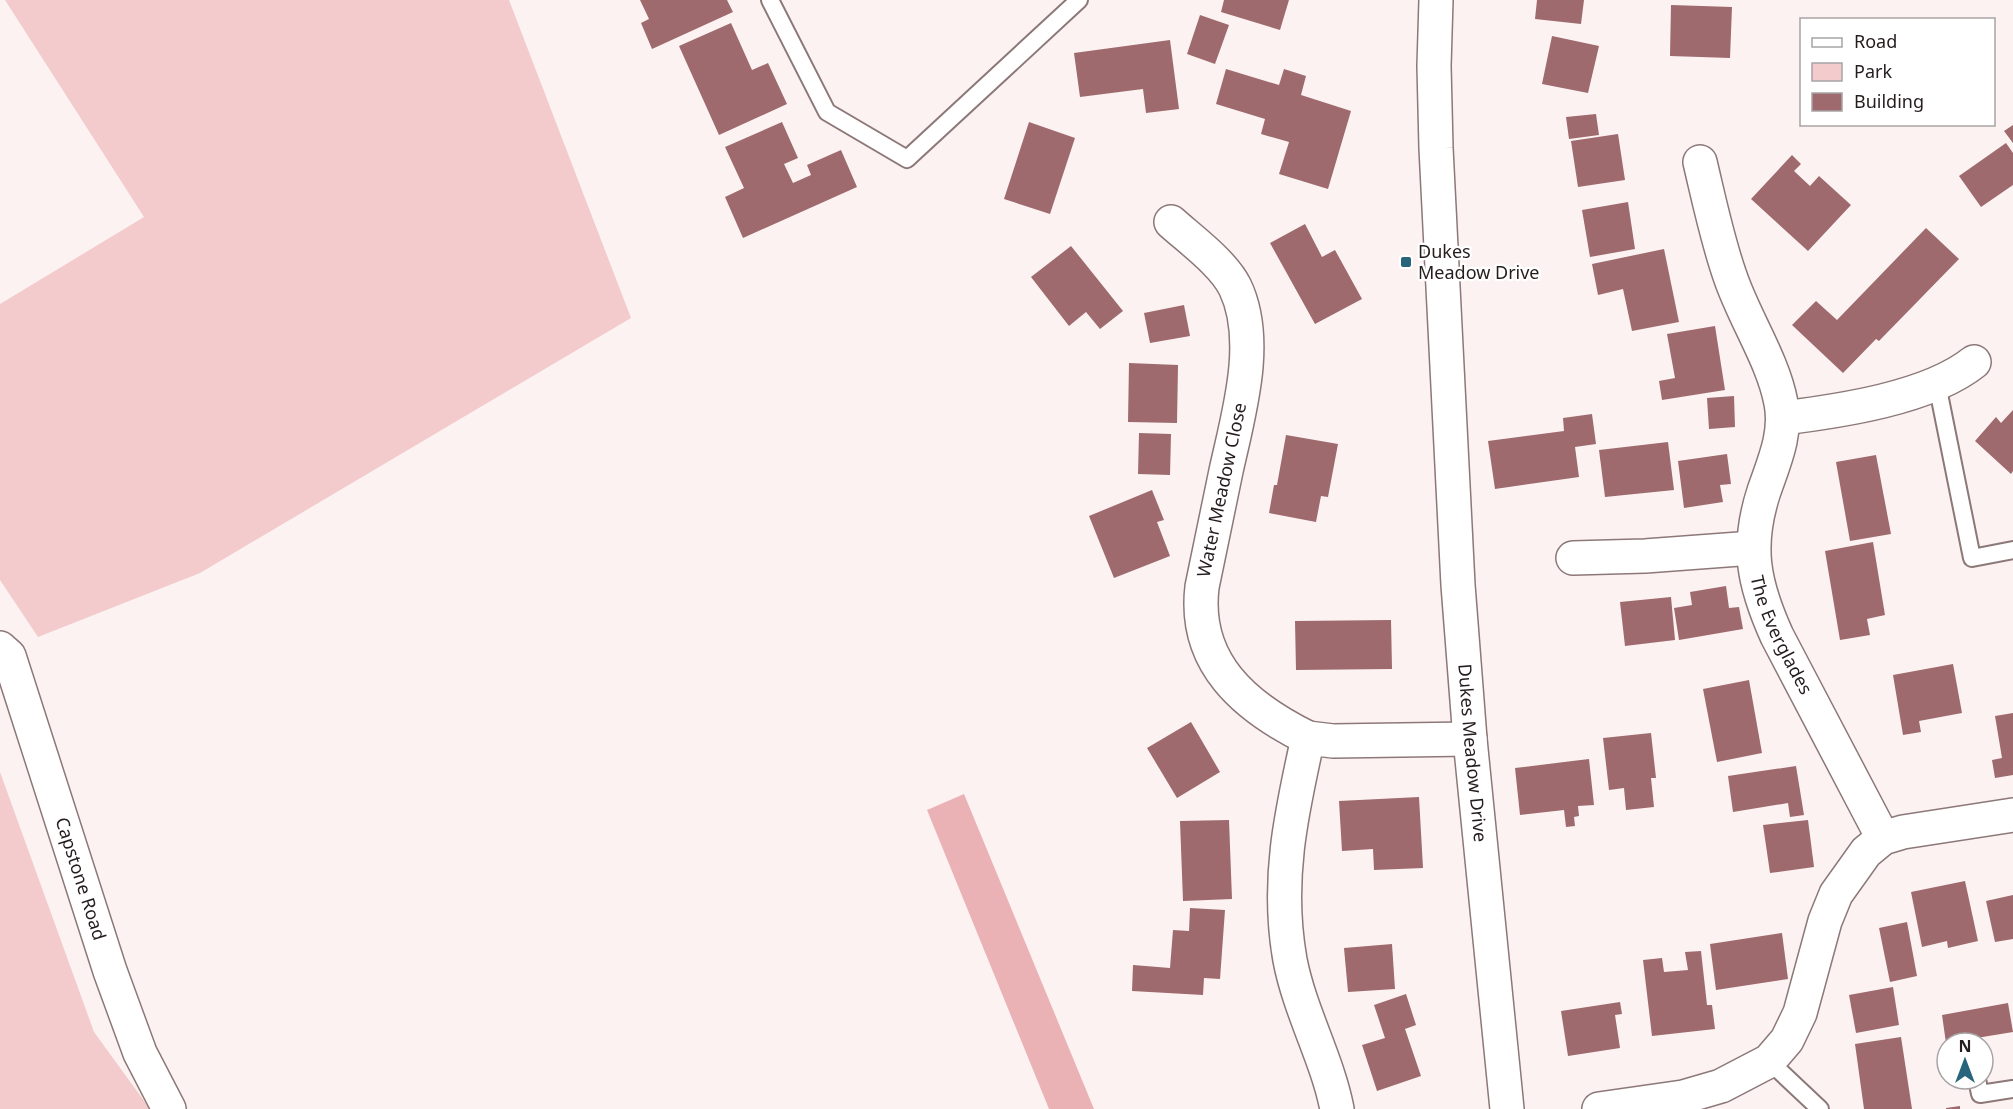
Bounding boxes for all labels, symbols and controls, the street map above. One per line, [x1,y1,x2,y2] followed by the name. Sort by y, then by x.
[1800,18,1995,126] legend
[1854,29,1897,53] text: Road
[1854,59,1892,83] text: Park
[1854,89,1924,113] text: Building
[1418,239,1540,284] place label: Dukes Meadow Drive
[1399,255,1413,269] marker: Dukes Meadow Drive
[1191,400,1251,579] street label: Water Meadow Close
[1746,573,1818,698] street label: The Everglades
[1453,663,1493,843] street label: Dukes Meadow Drive
[50,814,112,943] street label: Capstone Road
[1935,1031,1995,1091] north arrow
[1958,1035,1972,1057] text: N

